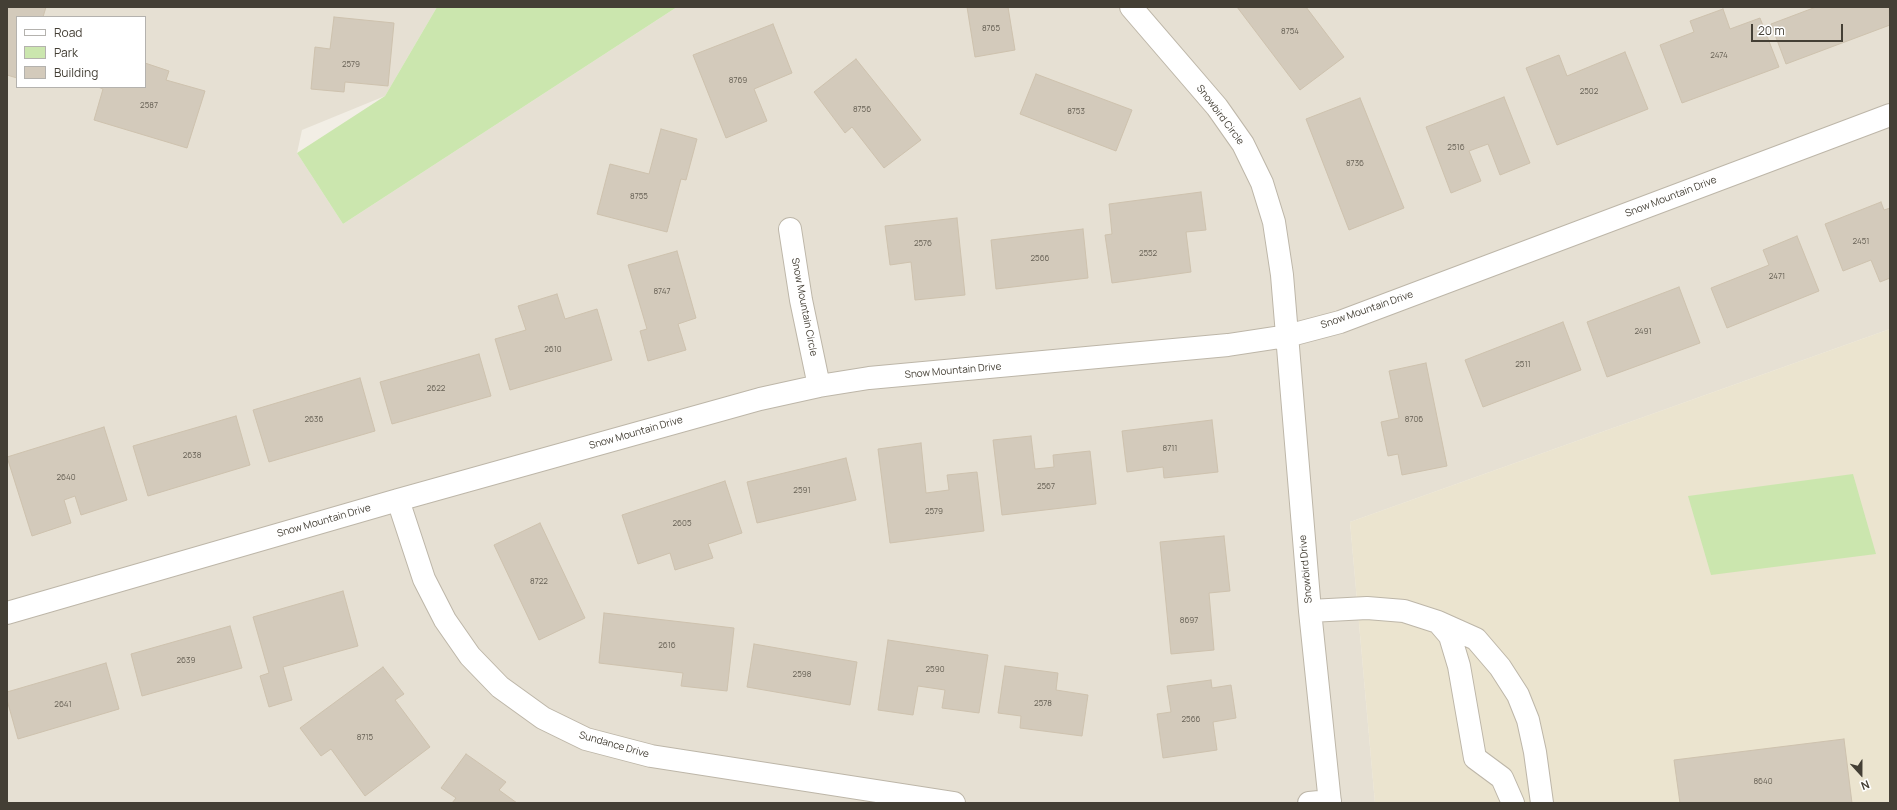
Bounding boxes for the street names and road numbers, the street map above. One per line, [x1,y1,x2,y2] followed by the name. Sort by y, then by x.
[1194,83,1246,147] street label: Snowbird Circle
[1624,174,1718,220] street label: Snow Mountain Drive
[789,257,819,357] street label: Snow Mountain Circle
[1319,289,1415,331] street label: Snow Mountain Drive
[904,361,1002,381] street label: Snow Mountain Drive
[588,414,684,452] street label: Snow Mountain Drive
[276,502,372,540] street label: Snow Mountain Drive
[1297,534,1315,604] street label: Snowbird Drive
[578,729,650,761] street label: Sundance Drive

